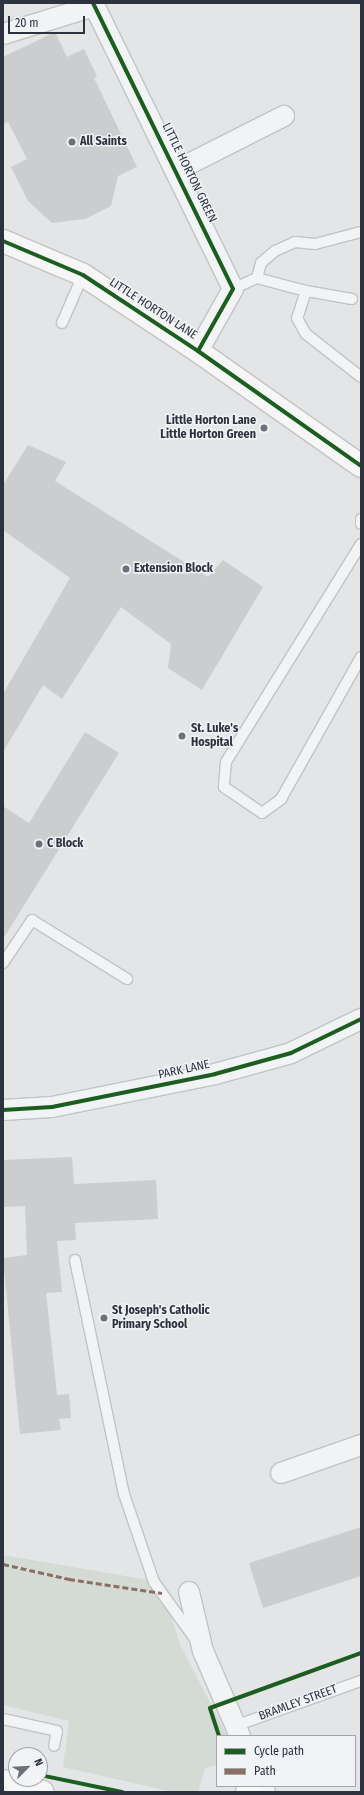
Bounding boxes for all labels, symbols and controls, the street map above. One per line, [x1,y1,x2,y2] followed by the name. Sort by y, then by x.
[10,8,87,34] scale bar
[15,16,39,30] text: 20 m
[159,121,219,225] street label: LITTLE HORTON GREEN
[80,135,127,149] place label: All Saints
[67,137,77,147] marker: All Saints
[106,275,200,343] street label: LITTLE HORTON LANE
[160,414,256,442] place label: Little Horton Lane Little Horton Green
[259,423,269,433] marker: Little Horton Lane Little Horton Green
[134,562,213,576] place label: Extension Block
[121,564,131,574] marker: Extension Block
[191,722,238,750] place label: St. Luke's Hospital
[176,730,188,742] marker: St. Luke's Hospital
[47,837,83,851] place label: C Block
[34,839,44,849] marker: C Block
[157,1058,211,1082] street label: PARK LANE
[112,1304,210,1332] place label: St Joseph's Catholic Primary School
[99,1313,109,1323] marker: St Joseph's Catholic Primary School
[257,1682,339,1724] street label: BRAMLEY STREET
[216,1735,356,1787] legend
[254,1744,304,1758] text: Cycle path
[8,1747,48,1787] north arrow
[31,1757,46,1768] text: N
[254,1764,276,1778] text: Path

